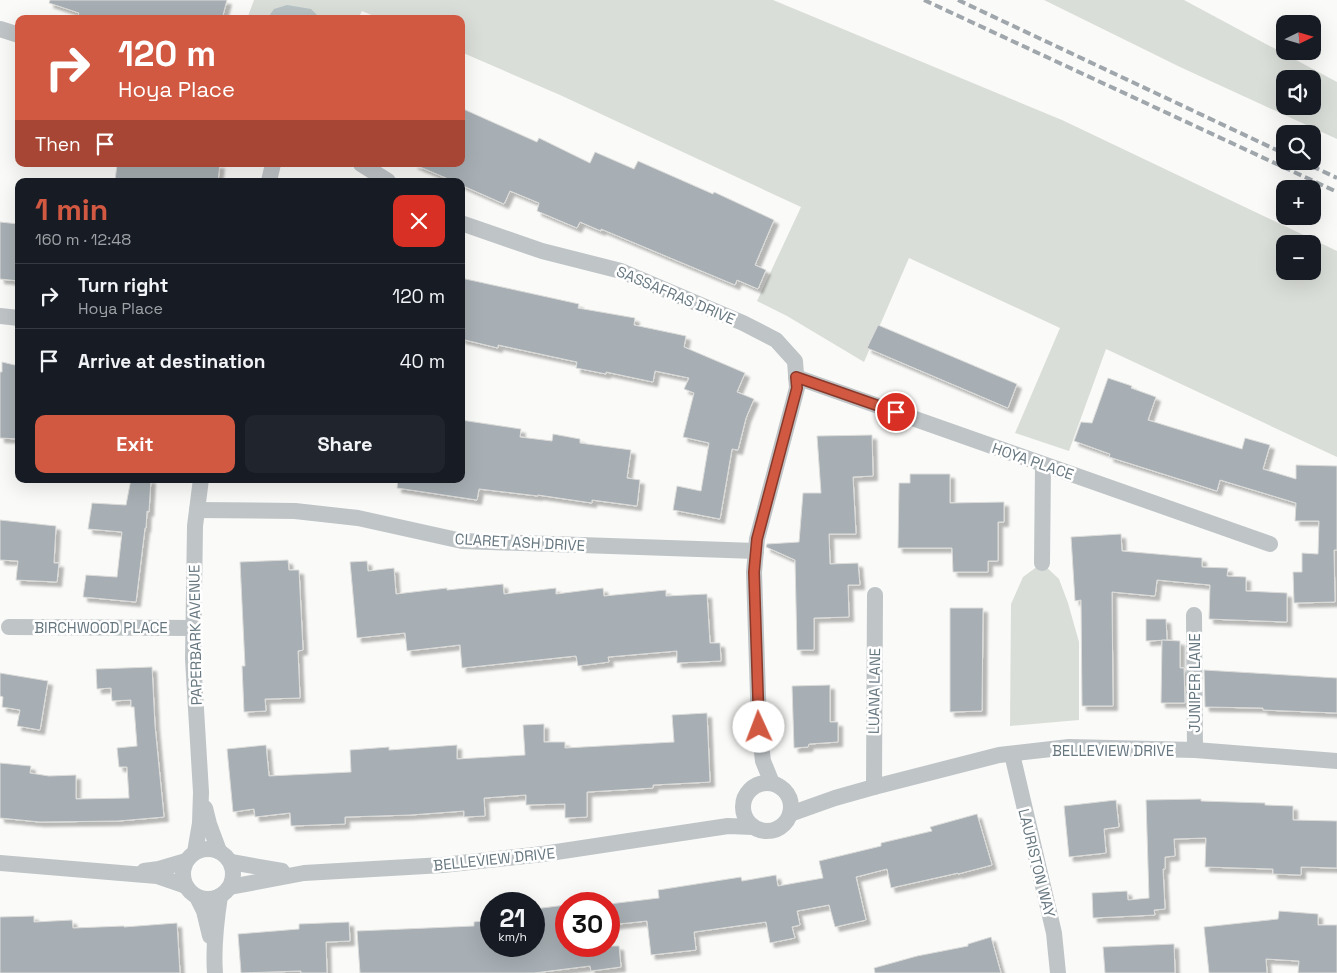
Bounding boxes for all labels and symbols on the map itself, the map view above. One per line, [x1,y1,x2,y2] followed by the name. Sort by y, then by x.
[1276,15,1321,60] north arrow
[614,261,738,329] street label: SASSAFRAS DRIVE
[875,391,917,433] pin
[990,438,1076,484] street label: HOYA PLACE
[454,529,586,555] street label: CLARET ASH DRIVE
[184,564,206,706] street label: PAPERBARK AVENUE
[34,618,168,637] street label: BIRCHWOOD PLACE
[1185,633,1204,733] street label: JUNIPER LANE
[864,648,884,734] street label: LUANA LANE
[732,700,784,752] position arrow
[1052,741,1174,760] street label: BELLEVIEW DRIVE
[1014,807,1060,919] street label: LAURISTON WAY
[432,843,556,875] street label: BELLEVIEW DRIVE
[555,892,620,957] speed limit sign: 30

